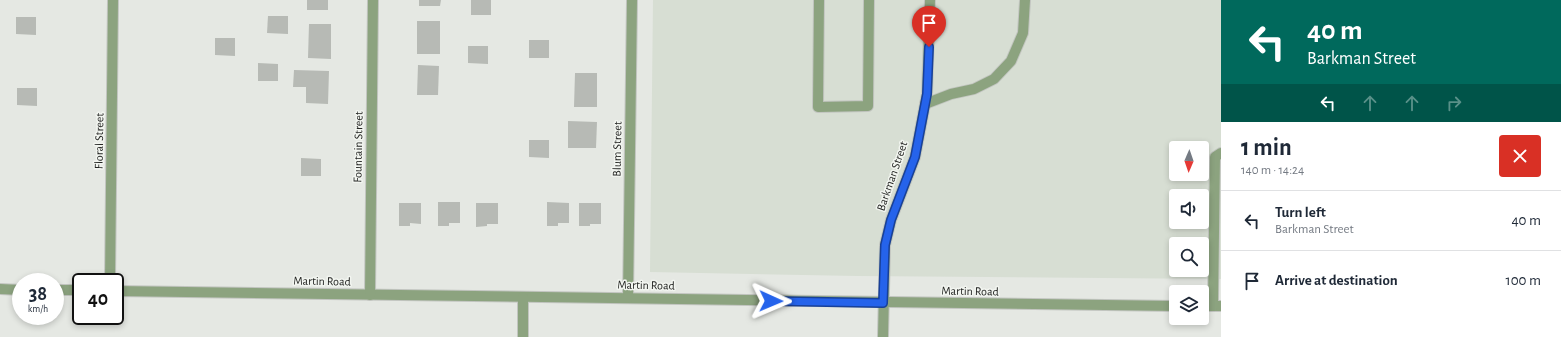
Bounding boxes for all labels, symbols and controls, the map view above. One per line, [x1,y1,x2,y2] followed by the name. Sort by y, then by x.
[912,6,946,47] pin
[918,12,940,34] icon: arrive
[1241,16,1293,68] icon: left
[1307,17,1363,45] text: 40 m
[1307,50,1416,68] text: Barkman Street
[1317,92,1339,114] icon: left
[1359,92,1381,114] icon: ahead
[1401,92,1423,114] icon: ahead
[1443,92,1465,114] icon: right
[351,111,365,183] street label: Fountain Street
[93,113,105,169] street label: Floral Street
[611,121,623,177] street label: Blum Street
[1499,135,1541,177] button: close
[1241,136,1292,160] text: 1 min
[874,140,910,212] street label: Barkman Street
[1169,141,1209,181] north arrow
[1169,141,1209,325] map controls
[1241,164,1304,177] text: 140 m · 14:24
[1169,189,1209,229] button: sound
[1275,205,1326,220] text: Turn left
[1241,210,1263,232] icon: left
[1511,213,1541,228] text: 40 m
[1275,223,1354,236] text: Barkman Street
[1169,237,1209,277] button: search
[1241,270,1263,292] icon: arrive
[72,273,124,325] speed limit sign: 40
[1275,273,1398,288] text: Arrive at destination
[1506,273,1541,288] text: 100 m
[293,274,351,288] street label: Martin Road
[617,278,675,292] street label: Martin Road
[750,280,792,322] position arrow
[29,284,47,304] text: 38
[941,284,999,298] street label: Martin Road
[1169,285,1209,325] button: layers
[28,304,48,314] text: km/h

